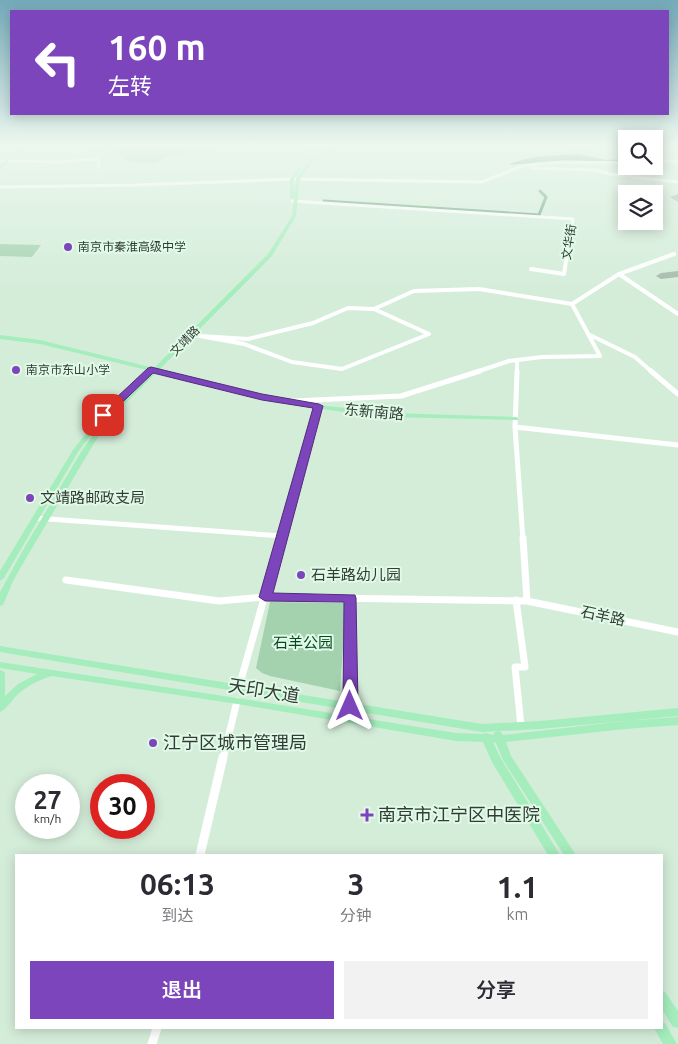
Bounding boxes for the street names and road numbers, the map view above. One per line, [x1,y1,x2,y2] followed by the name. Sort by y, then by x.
[559,223,578,261] street label: 文华街
[167,323,202,358] street label: 文靖路
[343,400,405,423] street label: 东新南路
[579,603,627,629] street label: 石羊路
[227,675,301,706] street label: 天印大道

